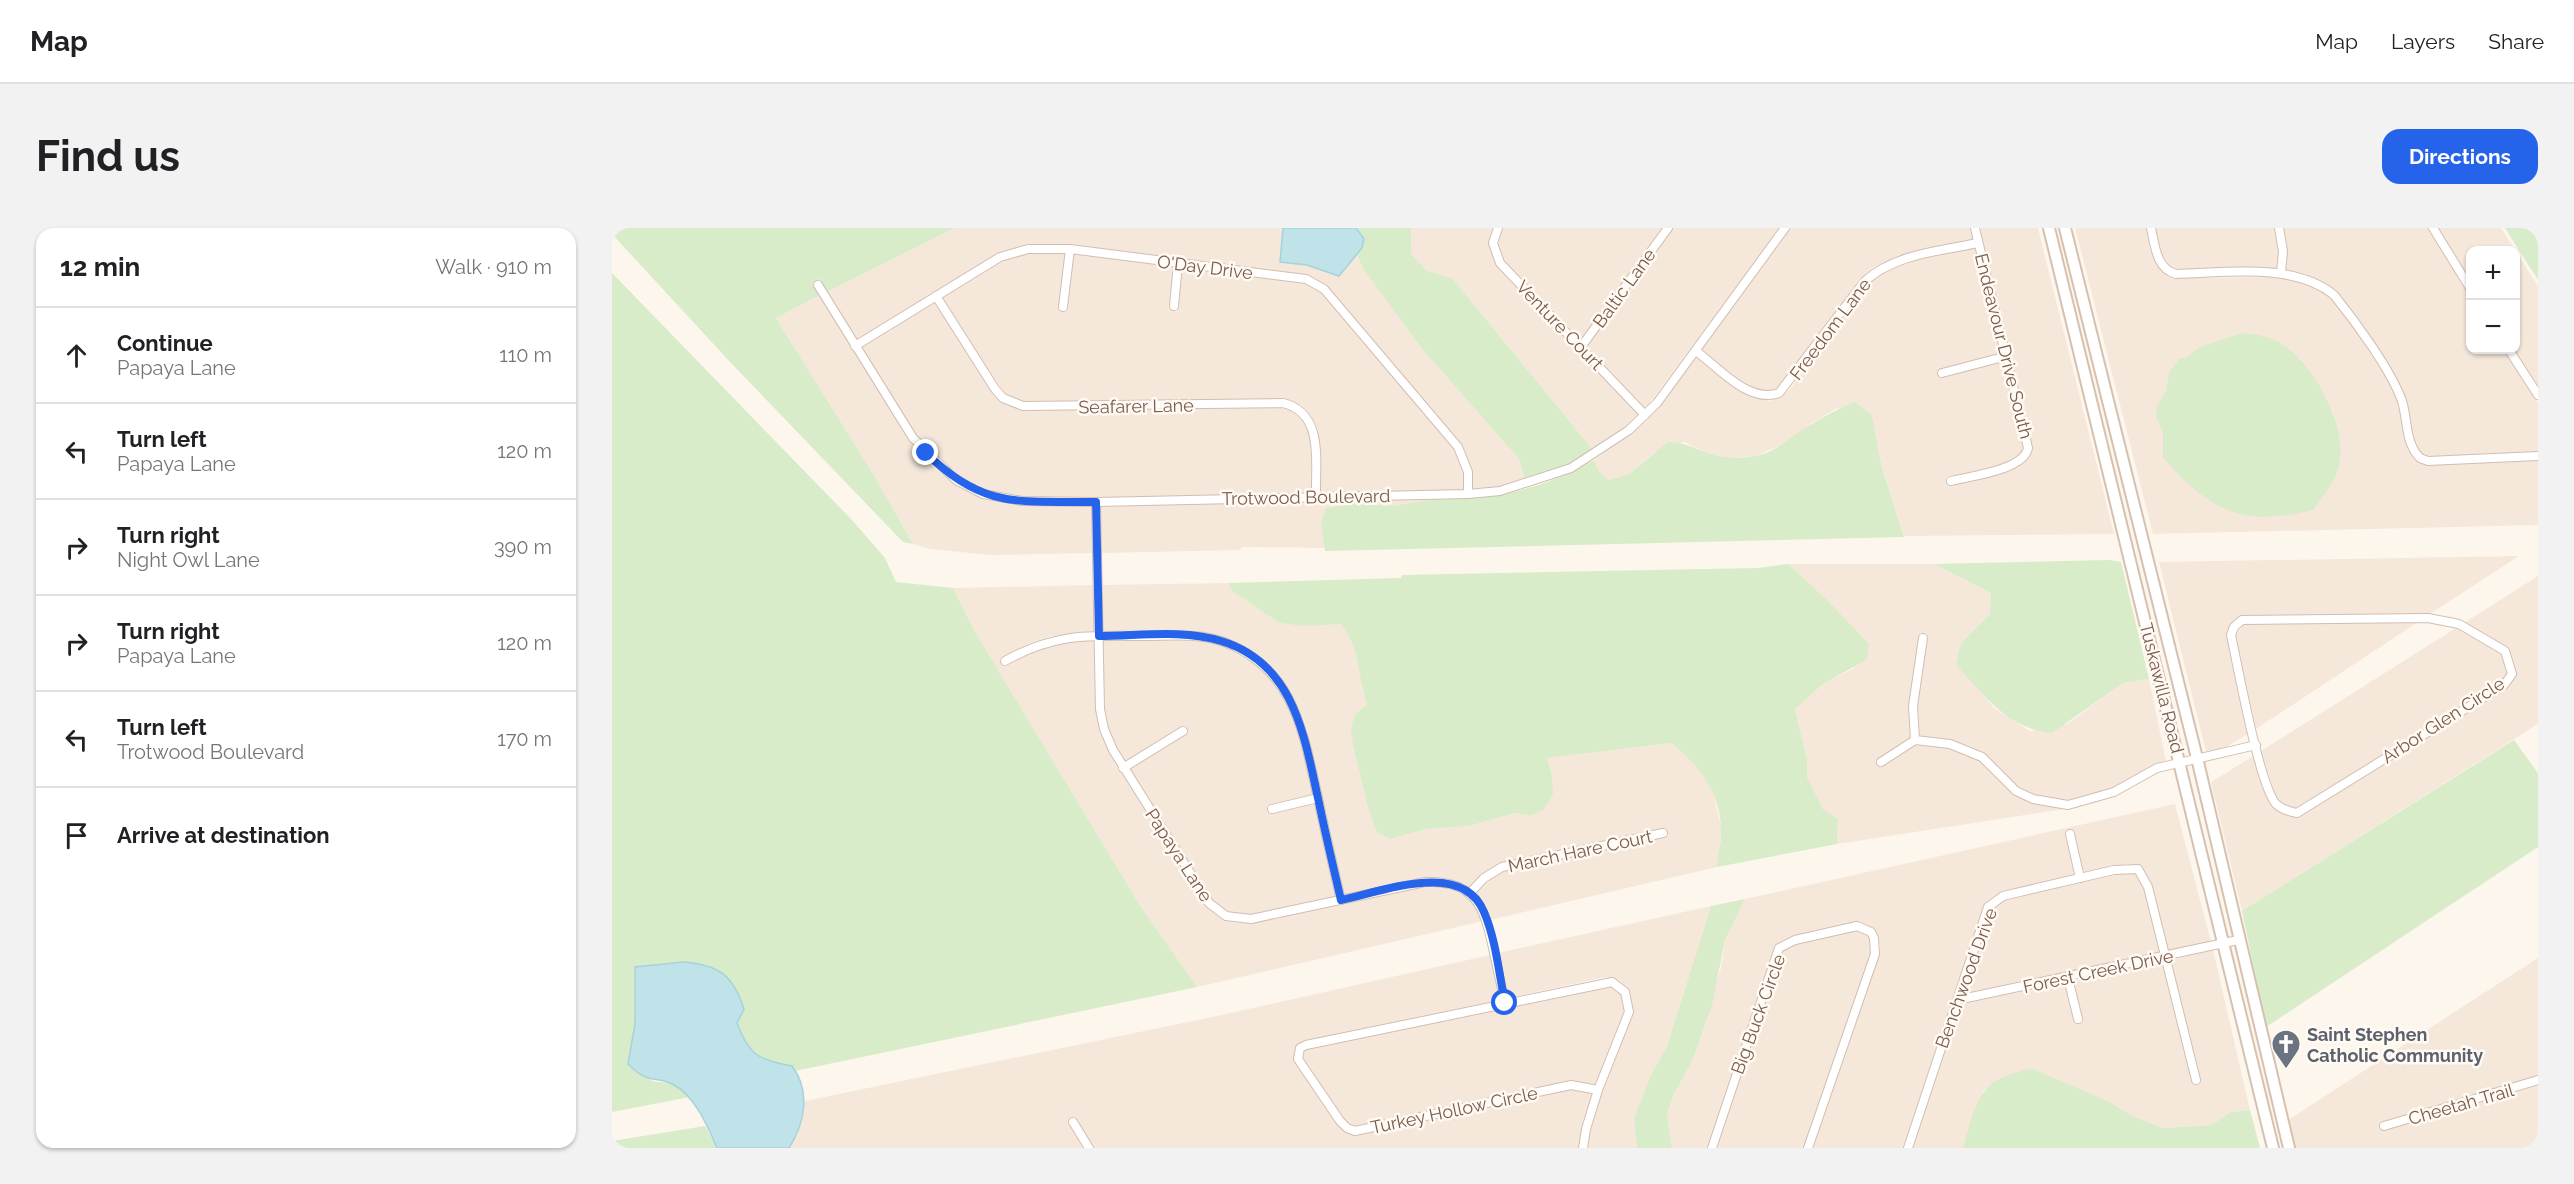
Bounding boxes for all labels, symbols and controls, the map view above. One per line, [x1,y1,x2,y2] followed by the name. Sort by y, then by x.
[30,25,88,58] text: Map
[2315,29,2358,54] text: Map
[2391,29,2455,54] text: Layers
[2488,29,2544,54] text: Share
[2382,129,2538,184] button: Directions
[36,132,180,181] text: Find us
[1588,244,1660,332] street label: Baltic Lane
[2466,246,2520,354] map controls
[2466,246,2520,300] button: +
[1156,251,1254,283] street label: O'Day Drive
[1971,251,2037,441] street label: Endeavour Drive South
[60,252,140,282] text: 12 min
[435,255,552,279] text: Walk · 910 m
[1785,274,1875,384] street label: Freedom Lane
[1512,276,1608,374] street label: Venture Court
[2466,300,2520,354] button: −
[117,330,213,356] text: Continue
[60,339,93,372] icon: ahead
[499,343,552,367] text: 110 m
[117,356,236,380] text: Papaya Lane
[1078,394,1194,418] street label: Seafarer Lane
[117,426,207,452] text: Turn left
[60,435,93,468] icon: left
[497,439,552,463] text: 120 m
[912,439,938,465] route end
[117,452,236,476] text: Papaya Lane
[1222,485,1390,509] street label: Trotwood Boulevard
[117,522,220,548] text: Turn right
[60,531,93,564] icon: right
[494,535,552,559] text: 390 m
[117,548,260,572] text: Night Owl Lane
[117,618,220,644] text: Turn right
[2136,621,2188,755] street label: Tuskawilla Road
[60,627,93,660] icon: right
[497,631,552,655] text: 120 m
[117,644,236,668] text: Papaya Lane
[2378,672,2509,767] street label: Arbor Glen Circle
[117,714,207,740] text: Turn left
[60,723,93,756] icon: left
[497,727,552,751] text: 170 m
[117,740,304,764] text: Trotwood Boulevard
[1141,804,1217,906] street label: Papaya Lane
[60,819,93,852] icon: arrive
[117,822,330,848] text: Arrive at destination
[1506,825,1654,877] street label: March Hare Court
[1931,905,2001,1051] street label: Benchwood Drive
[2021,945,2176,997] street label: Forest Creek Drive
[1727,951,1790,1077] street label: Big Buck Circle
[1491,989,1517,1015] route start
[2307,1024,2483,1066] place label: Saint Stephen Catholic Community
[2270,1028,2302,1070] church icon: Saint Stephen Catholic Community
[2406,1079,2516,1129] street label: Cheetah Trail
[1369,1082,1540,1138] street label: Turkey Hollow Circle

